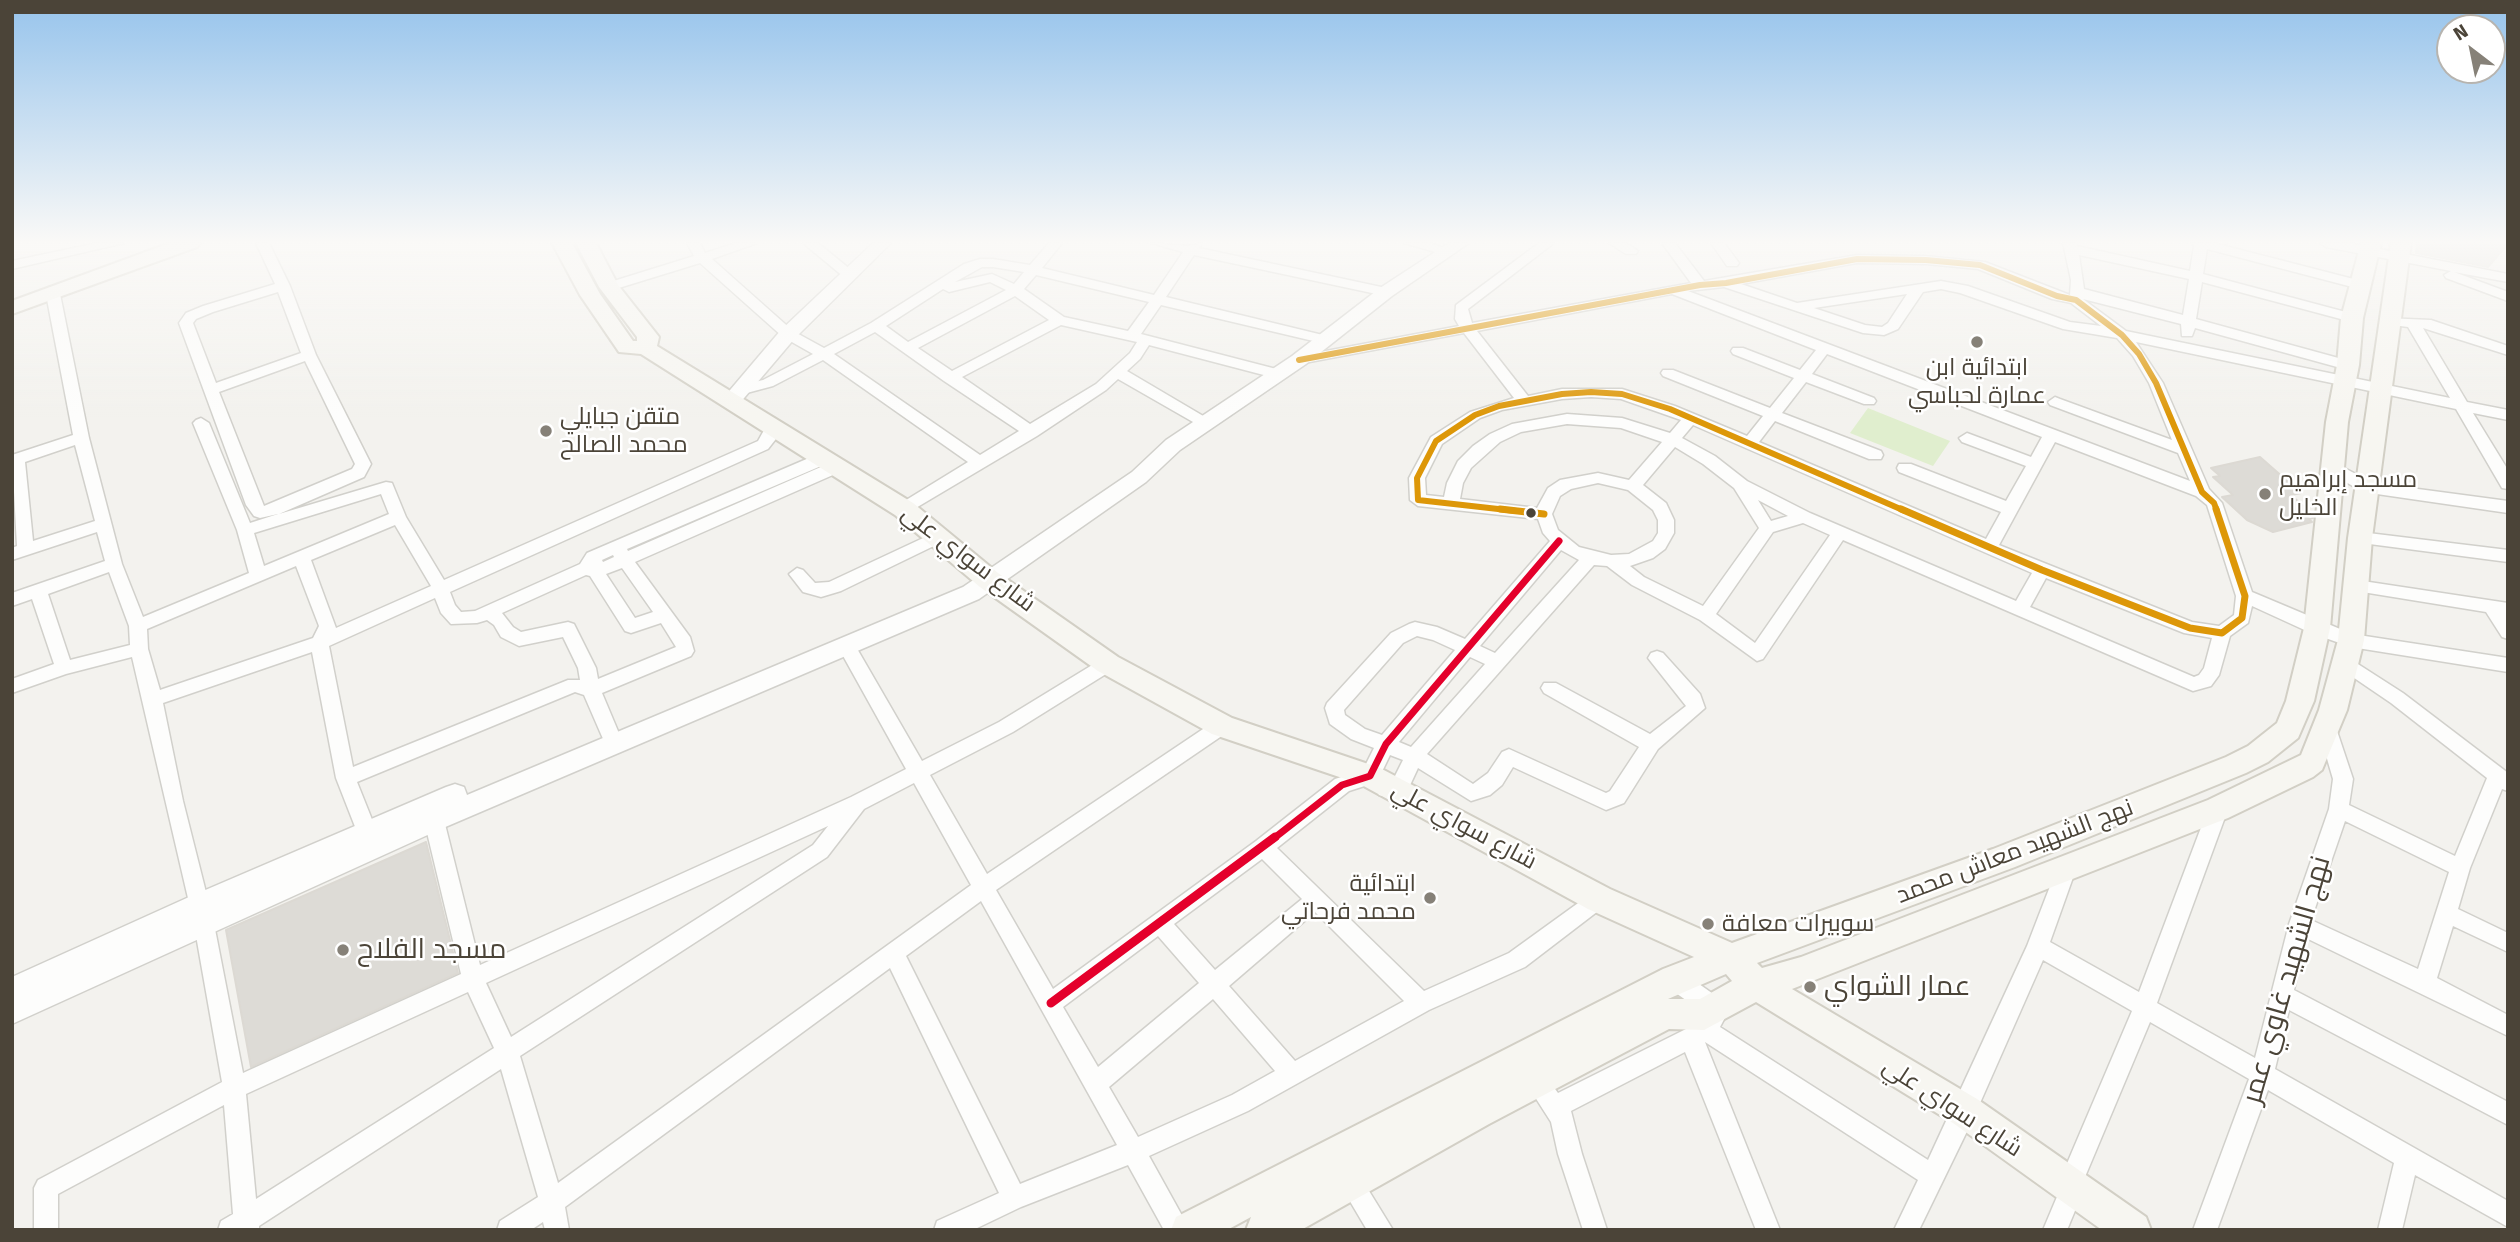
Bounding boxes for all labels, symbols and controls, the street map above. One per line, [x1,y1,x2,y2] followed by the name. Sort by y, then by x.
[2436,14,2506,84] north arrow
[2449,19,2472,46] text: N
[1969,334,1985,350] marker: ابتدائية ابن عمارة لحباسي
[1908,354,2046,410] place label: ابتدائية ابن عمارة لحباسي
[560,403,688,459] place label: متقن جبايلي محمد الصالح
[538,423,554,439] marker: متقن جبايلي محمد الصالح
[2279,466,2417,522] place label: مسجد إبراهيم الخليل
[2257,486,2273,502] marker: مسجد إبراهيم الخليل
[895,499,1041,619] street label: شارع سواي علي
[1524,506,1538,520] unlabelled marker
[1386,776,1542,876] street label: شارع سواي علي
[1892,793,2138,911] street label: نهج الشهيد معاش محمد
[2236,852,2338,1108] street label: نهج الشهيد غاوي عمر
[1281,870,1416,926] place label: ابتدائية محمد فرحاتي
[1422,890,1438,906] marker: ابتدائية محمد فرحاتي
[1722,910,1874,938] place label: سوبيرات معافة
[1700,916,1716,932] marker: سوبيرات معافة
[357,933,506,967] place label: مسجد الفلاح
[335,942,351,958] marker: مسجد الفلاح
[1824,970,1971,1004] place label: عمار الشواي
[1802,979,1818,995] marker: عمار الشواي
[1877,1052,2027,1164] street label: شارع سواي علي

